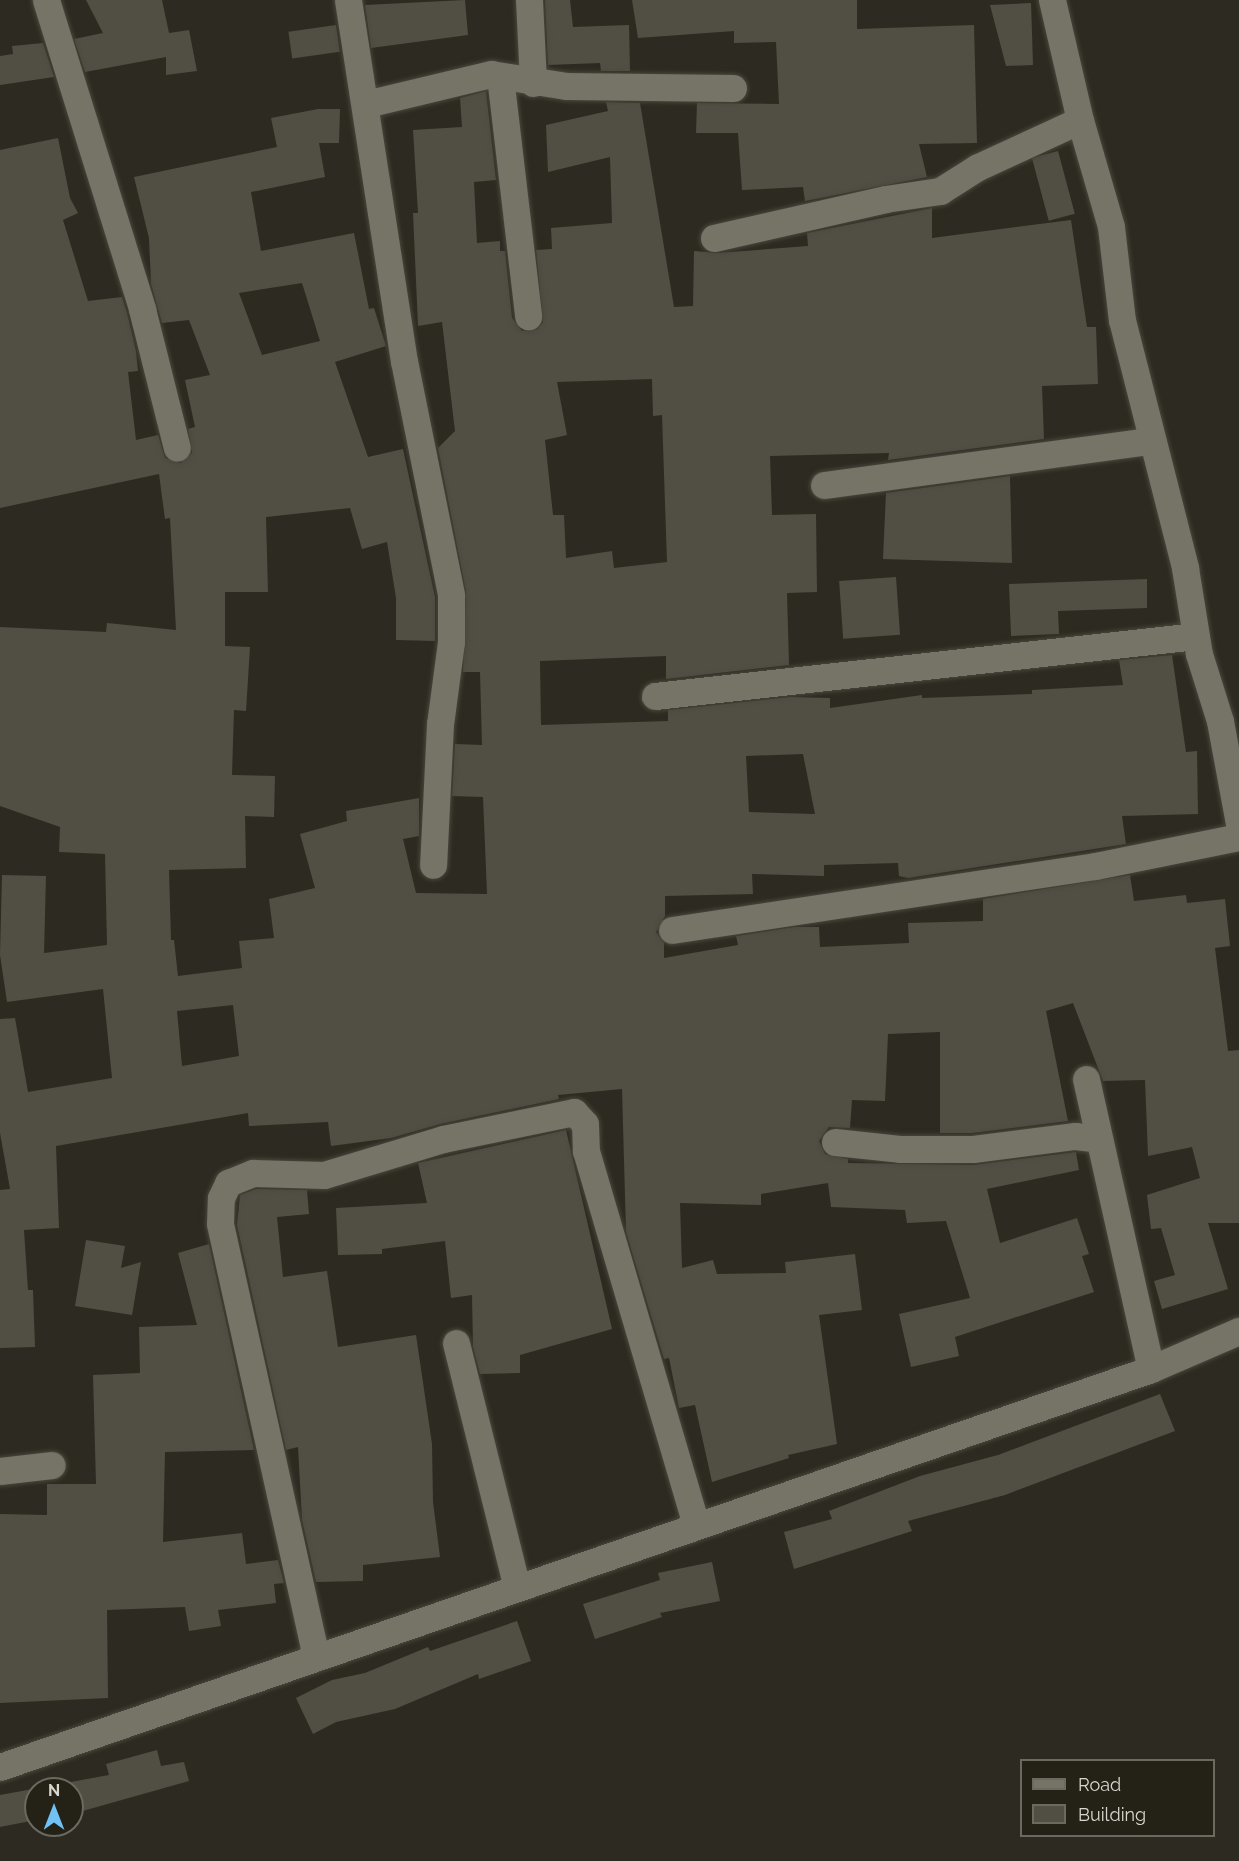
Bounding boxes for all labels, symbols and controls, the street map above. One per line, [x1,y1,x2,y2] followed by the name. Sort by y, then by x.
[1020,1759,1215,1837] legend
[1078,1774,1121,1795] text: Road
[24,1777,84,1837] north arrow
[48,1781,60,1800] text: N
[1078,1804,1146,1825] text: Building

